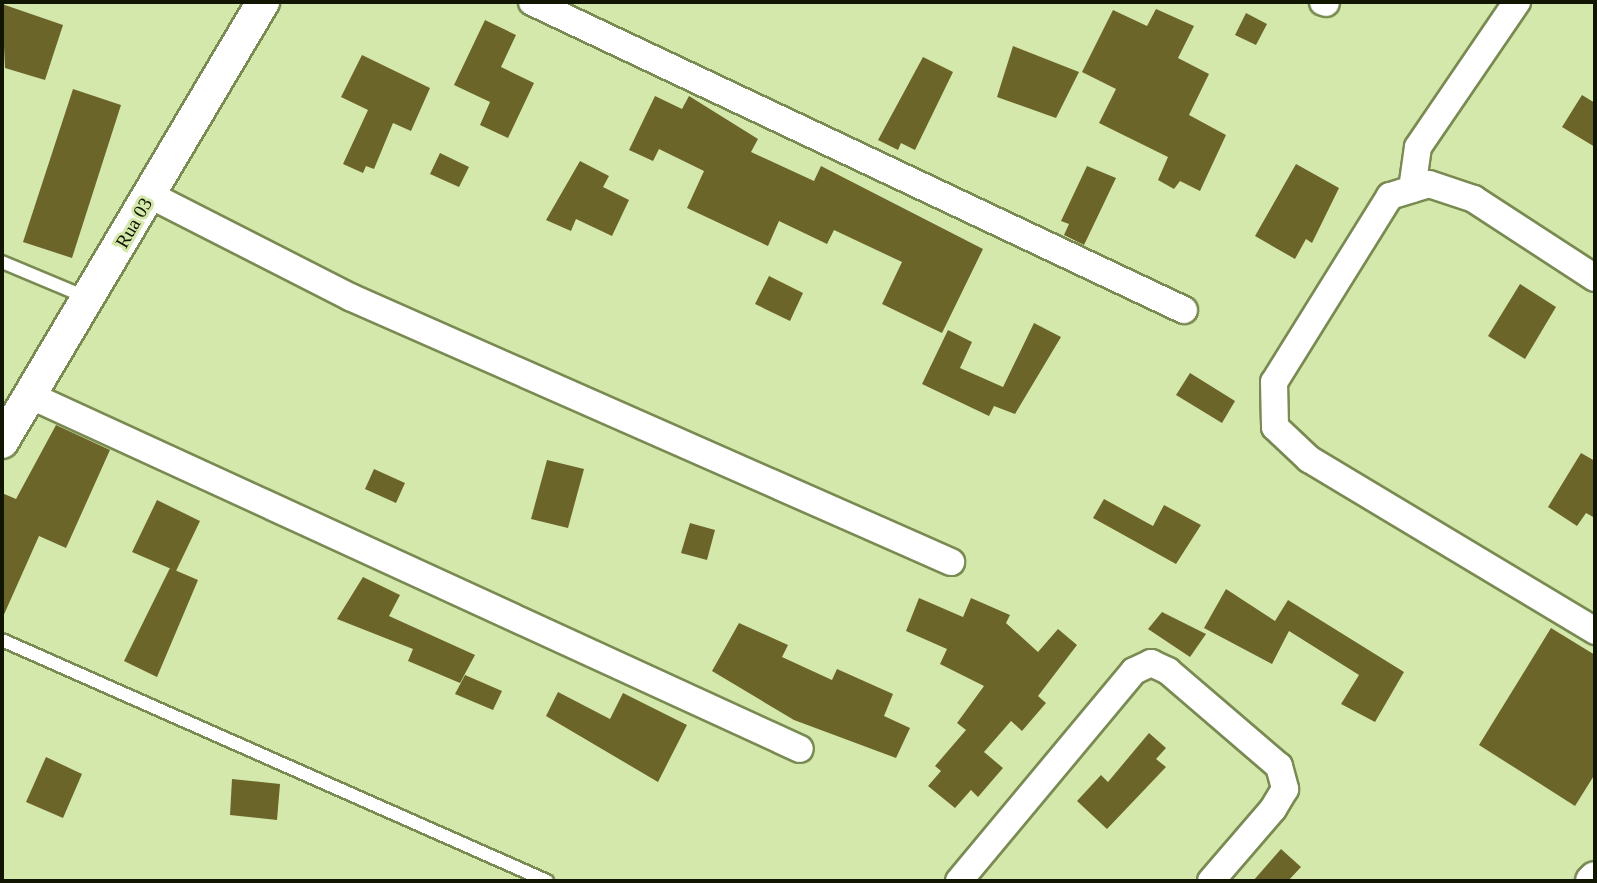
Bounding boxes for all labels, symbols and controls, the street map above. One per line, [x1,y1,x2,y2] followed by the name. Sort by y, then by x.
[111,194,157,252] street label: Rua 03

